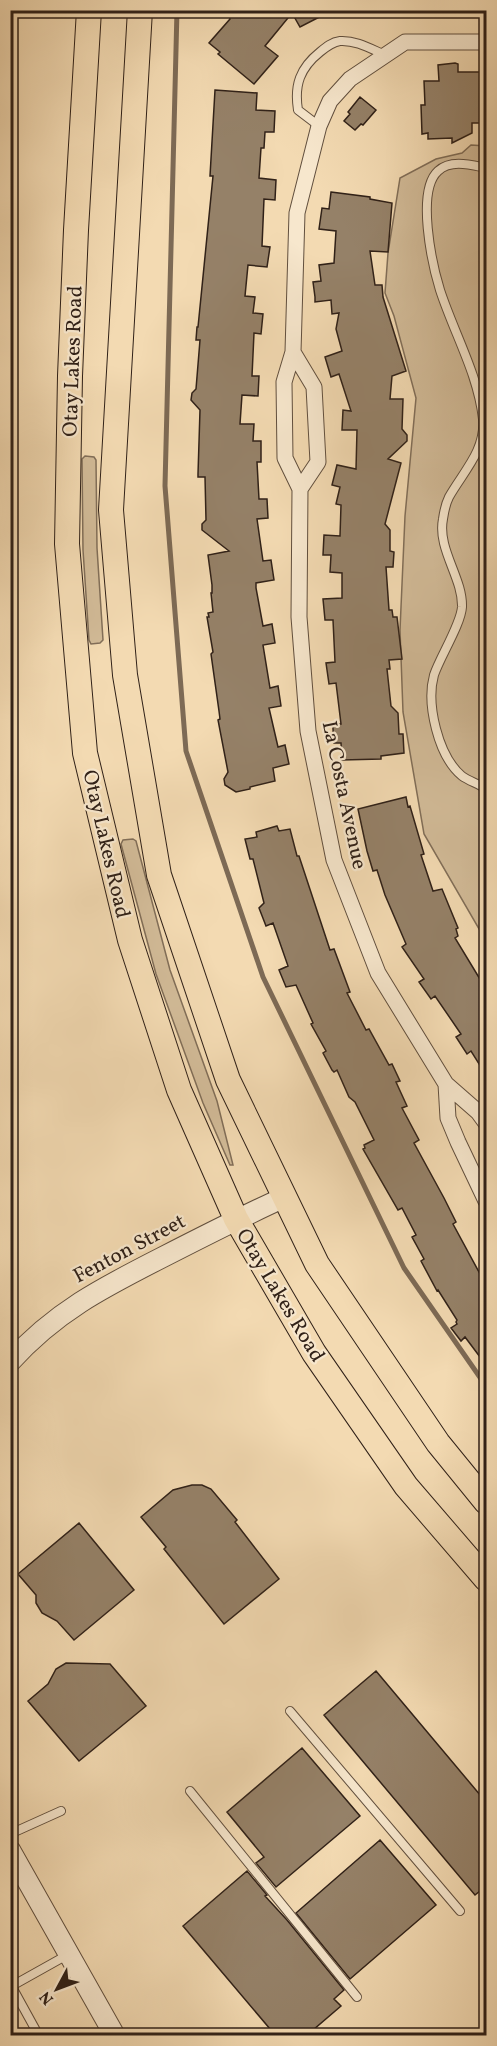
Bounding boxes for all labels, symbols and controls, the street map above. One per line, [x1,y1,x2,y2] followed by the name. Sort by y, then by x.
[56,285,91,437] street label: Otay Lakes Road
[314,718,373,872] street label: La Costa Avenue
[74,767,137,921] street label: Otay Lakes Road
[68,1208,191,1291] street label: Fenton Street
[228,1223,331,1368] street label: Otay Lakes Road
[27,1959,87,2019] north arrow
[35,1986,59,2009] text: N

